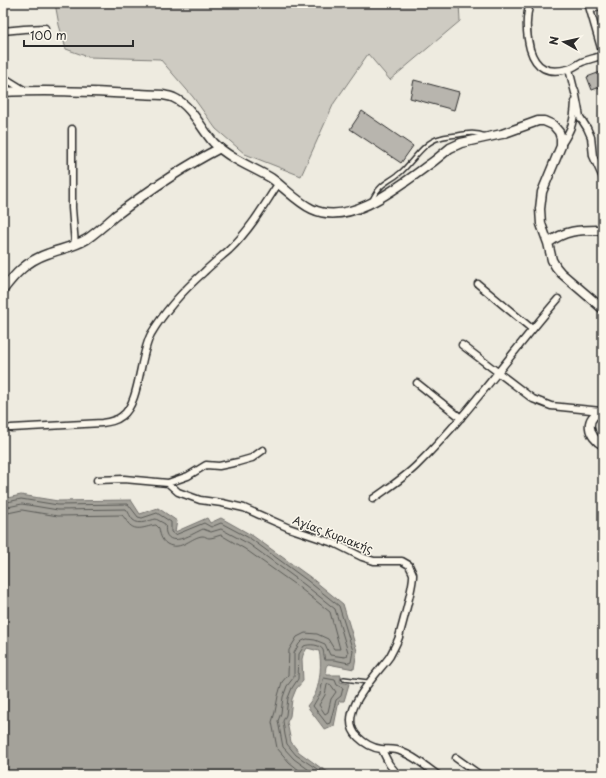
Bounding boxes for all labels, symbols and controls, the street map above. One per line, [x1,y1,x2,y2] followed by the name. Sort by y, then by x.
[24,22,133,48] scale bar
[544,22,584,62] north arrow
[30,26,67,44] text: 100 m
[545,35,563,46] text: N
[290,511,376,557] street label: Αγίας Κυριακής

